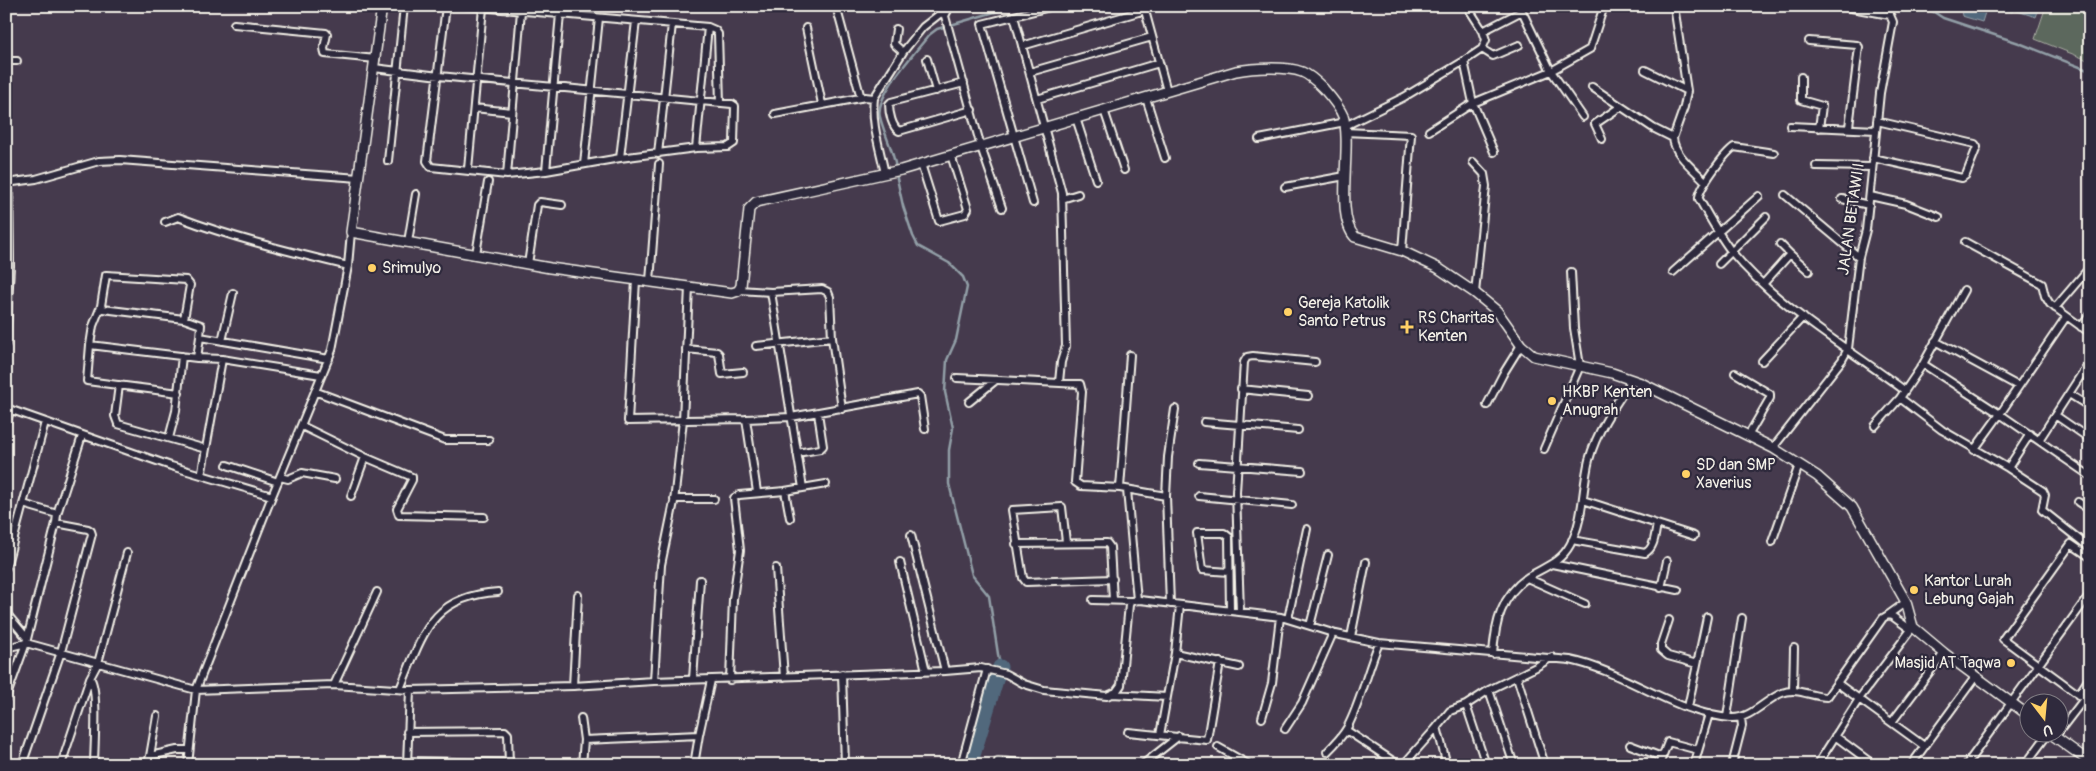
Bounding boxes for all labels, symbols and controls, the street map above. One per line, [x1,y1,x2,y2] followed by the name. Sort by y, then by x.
[1833,162,1869,276] street label: JALAN BETAWI I
[382,258,441,278] place label: Srimulyo
[366,262,378,274] marker: Srimulyo
[1298,293,1390,331] place label: Gereja Katolik Santo Petrus
[1282,306,1294,318] marker: Gereja Katolik Santo Petrus
[1418,308,1494,346] place label: RS Charitas Kenten
[1400,320,1414,334] marker: RS Charitas Kenten
[1562,382,1652,420] place label: HKBP Kenten Anugrah
[1546,395,1558,407] marker: HKBP Kenten Anugrah
[1696,455,1776,493] place label: SD dan SMP Xaverius
[1680,468,1692,480] marker: SD dan SMP Xaverius
[1924,571,2014,609] place label: Kantor Lurah Lebung Gajah
[1908,584,1920,596] marker: Kantor Lurah Lebung Gajah
[1895,653,2001,673] place label: Masjid AT Taqwa
[2005,657,2017,669] marker: Masjid AT Taqwa
[2018,694,2068,744] north arrow
[2041,721,2054,739] text: U

